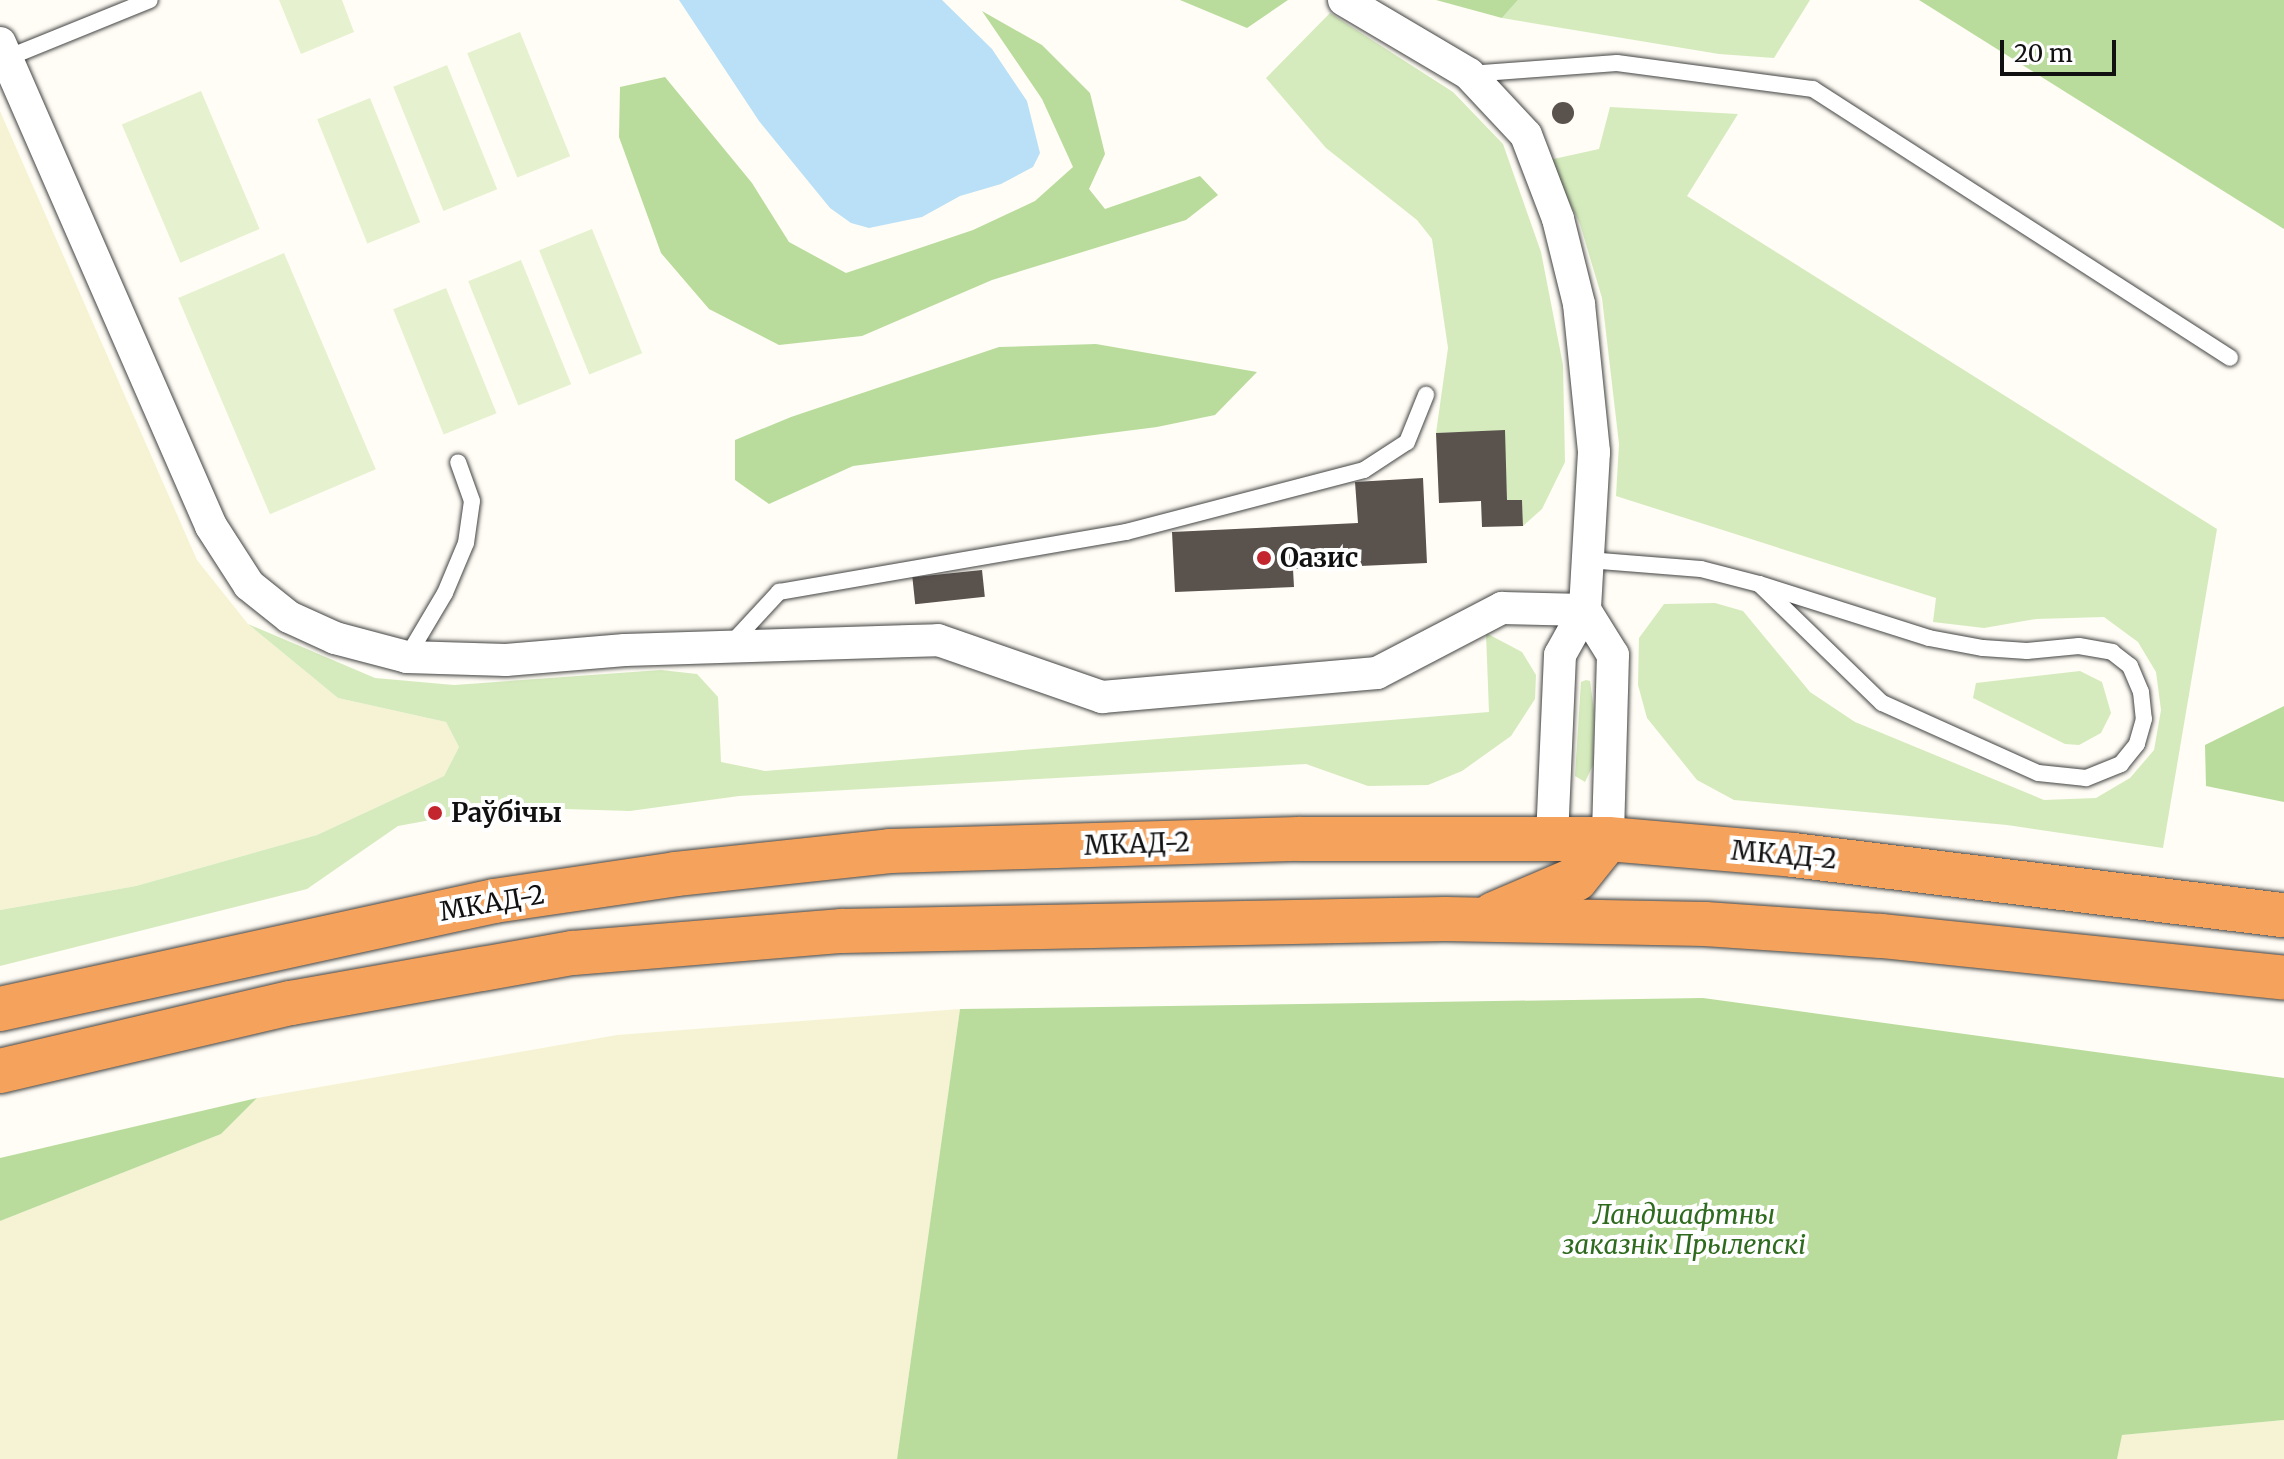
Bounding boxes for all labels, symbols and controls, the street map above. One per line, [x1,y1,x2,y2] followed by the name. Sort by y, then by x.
[2004,24,2120,74] scale bar
[2014,38,2073,69] text: 20 m
[1280,542,1358,574] place label: Оазис
[1255,549,1273,567] marker: Оазис
[451,797,562,829] place label: Раўбічы
[426,804,444,822] marker: Раўбічы
[1084,827,1190,861] street label: МКАД-2
[1730,835,1838,875] street label: МКАД-2
[437,878,547,928] street label: МКАД-2
[1562,1199,1806,1260] park label: Ландшафтны заказнік Прылепскі

